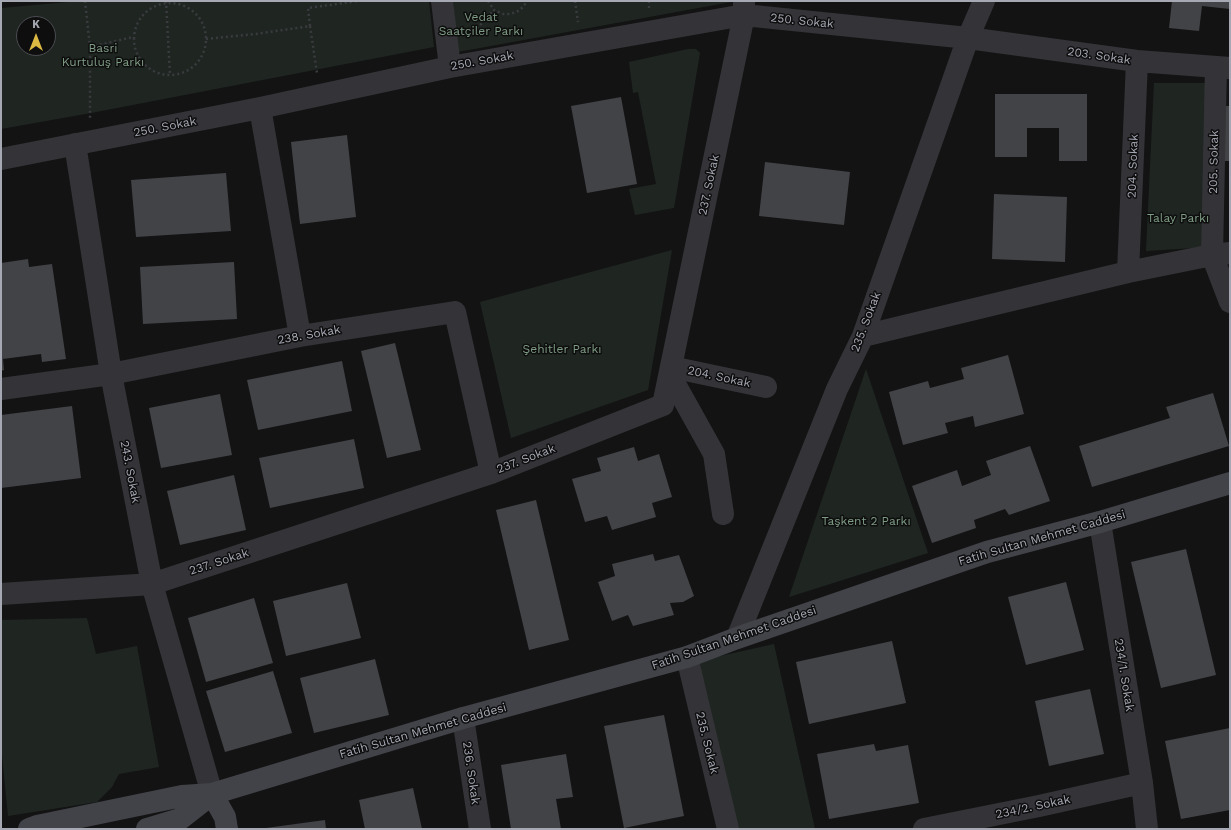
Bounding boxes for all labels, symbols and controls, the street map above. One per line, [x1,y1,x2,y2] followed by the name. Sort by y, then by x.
[439,10,523,38] park label: Vedat Saatçiler Parkı
[770,11,834,31] street label: 250. Sokak
[16,16,56,56] north arrow
[32,18,40,31] text: K
[62,41,144,69] park label: Basri Kurtuluş Parkı
[1066,44,1132,68] street label: 203. Sokak
[449,48,515,74] street label: 250. Sokak
[132,114,198,140] street label: 250. Sokak
[1206,130,1222,194] street label: 205. Sokak
[1125,134,1141,198] street label: 204. Sokak
[696,153,722,217] street label: 237. Sokak
[1147,211,1209,225] park label: Talay Parkı
[848,290,884,354] street label: 235. Sokak
[276,322,342,348] street label: 238. Sokak
[523,342,601,356] park label: Şehitler Parkı
[686,363,752,391] street label: 204. Sokak
[117,439,143,505] street label: 243. Sokak
[495,441,557,477] street label: 237. Sokak
[957,507,1127,569] street label: Fatih Sultan Mehmet Caddesi
[821,514,911,528] park label: Taşkent 2 Parkı
[188,546,250,578] street label: 237. Sokak
[650,603,818,673] street label: Fatih Sultan Mehmet Caddesi
[1111,637,1137,713] street label: 234/1. Sokak
[338,700,508,762] street label: Fatih Sultan Mehmet Caddesi
[692,710,722,776] street label: 235. Sokak
[459,740,483,806] street label: 236. Sokak
[994,792,1072,822] street label: 234/2. Sokak

